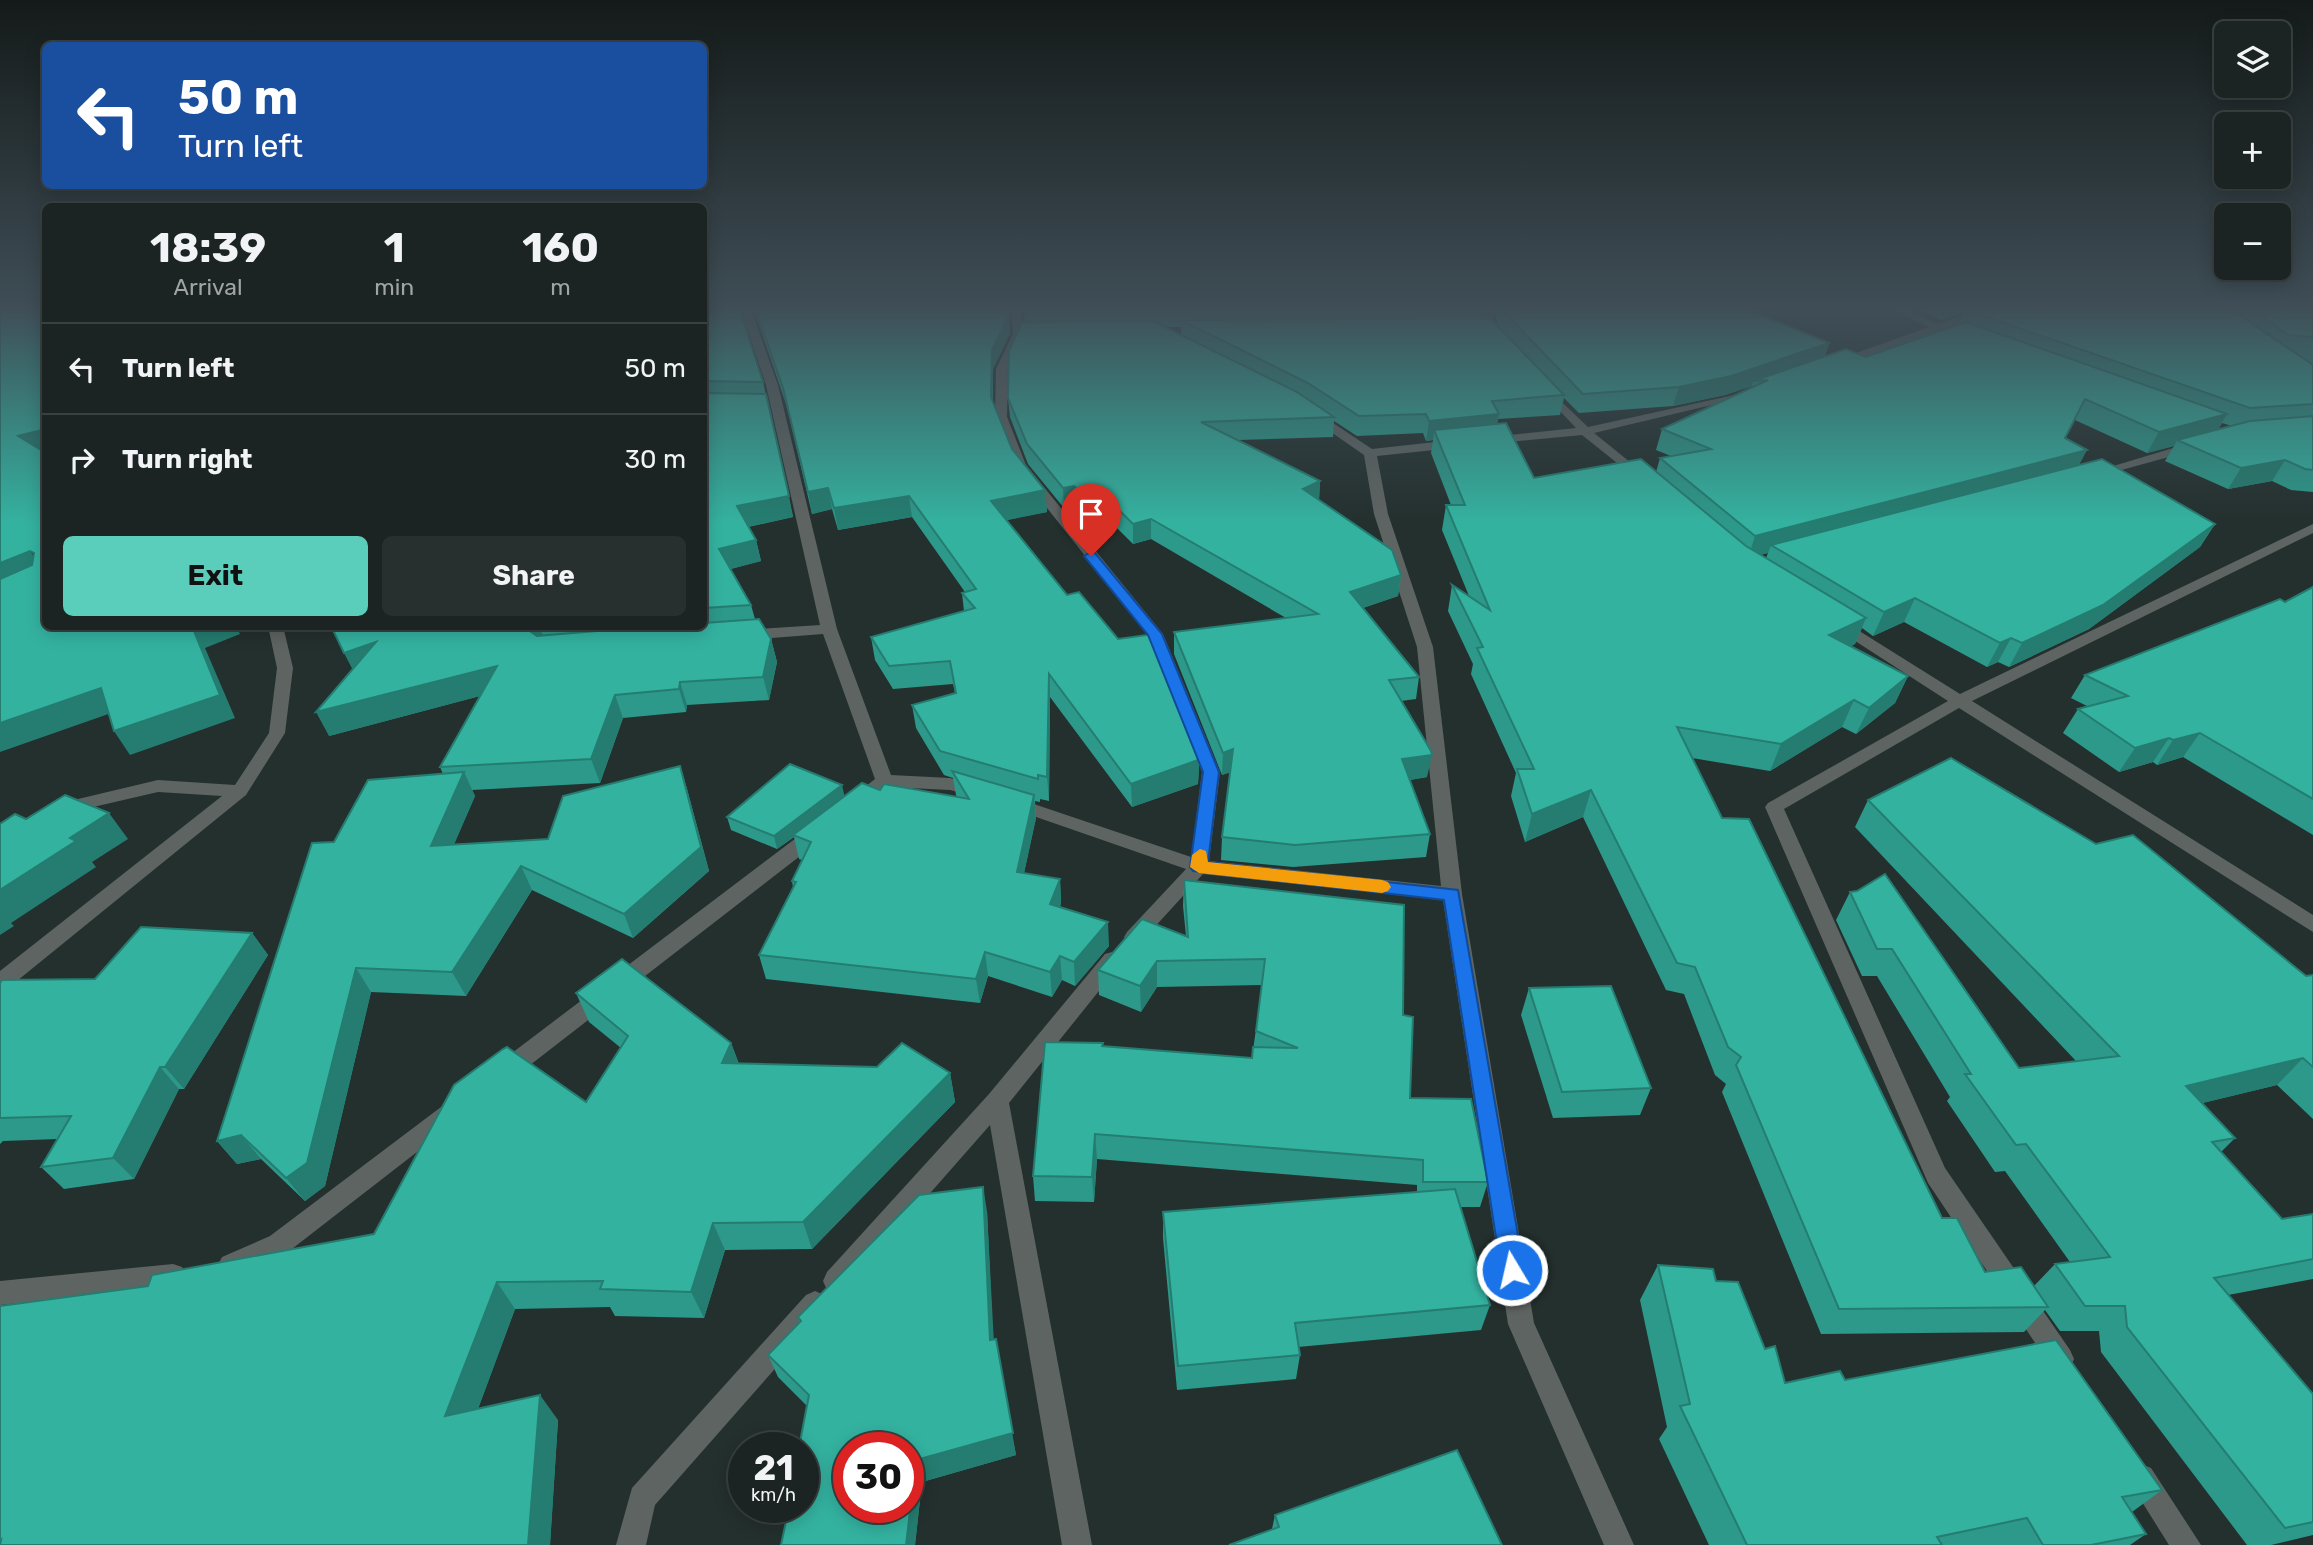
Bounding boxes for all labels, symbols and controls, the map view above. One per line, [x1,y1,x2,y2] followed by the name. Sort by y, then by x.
[2214,21,2291,280] map controls
[2214,21,2291,98] button: layers
[178,68,298,126] text: 50 m
[63,70,154,161] icon: left
[2214,112,2291,189] button: +
[178,127,303,165] text: Turn left
[2214,203,2291,280] button: −
[150,223,266,273] text: 18:39
[384,223,405,273] text: 1
[522,223,599,273] text: 160
[174,273,243,301] text: Arrival
[374,273,414,301] text: min
[550,273,571,301] text: m
[63,350,101,388] icon: left
[122,353,234,384] text: Turn left
[625,353,686,384] text: 50 m
[63,441,101,479] icon: right
[122,444,252,475] text: Turn right
[624,444,686,475] text: 30 m
[1061,484,1121,556] pin
[1072,495,1110,533] icon: arrive
[63,536,368,616] button: Exit
[382,536,686,616] button: Share
[1475,1233,1549,1307] position arrow
[833,1432,924,1523] speed limit sign: 30
[753,1447,794,1489] text: 21
[751,1484,796,1506] text: km/h

